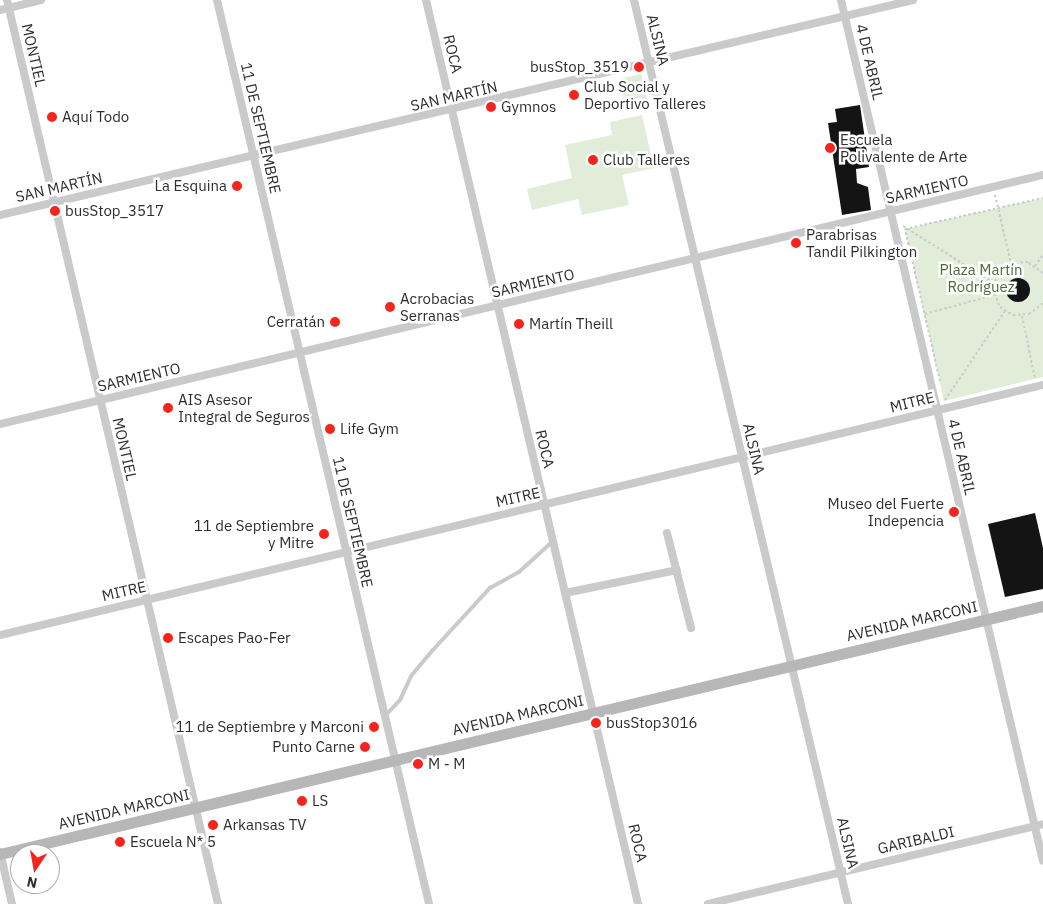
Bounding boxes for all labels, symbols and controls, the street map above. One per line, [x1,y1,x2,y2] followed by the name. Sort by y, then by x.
[643,13,673,67] street label: ALSINA
[18,22,50,88] street label: MONTIEL
[853,22,887,102] street label: 4 DE ABRIL
[440,33,466,75] street label: ROCA
[530,58,629,76] place label: busStop_3519
[237,61,285,195] street label: 11 DE SEPTIEMBRE
[633,61,645,73] marker: busStop_3519
[409,77,499,115] street label: SAN MARTÍN
[584,77,706,112] place label: Club Social y Deportivo Talleres
[568,89,580,101] marker: Club Social y Deportivo Talleres
[501,98,556,116] place label: Gymnos
[485,101,497,113] marker: Gymnos
[62,108,129,126] place label: Aquí Todo
[46,111,58,123] marker: Aquí Todo
[840,130,967,165] place label: Escuela Polivalente de Arte
[824,142,836,154] marker: Escuela Polivalente de Arte
[603,151,690,169] place label: Club Talleres
[587,154,599,166] marker: Club Talleres
[14,168,104,206] street label: SAN MARTÍN
[884,171,970,207] street label: SARMIENTO
[154,177,227,195] place label: La Esquina
[231,180,243,192] marker: La Esquina
[65,202,164,220] place label: busStop_3517
[49,205,61,217] marker: busStop_3517
[806,225,917,260] place label: Parabrisas Tandil Pilkington
[790,237,802,249] marker: Parabrisas Tandil Pilkington
[940,260,1022,295] park label: Plaza Martín Rodríguez
[490,265,576,301] street label: SARMIENTO
[400,289,474,324] place label: Acrobacias Serranas
[384,301,396,313] marker: Acrobacias Serranas
[267,313,325,331] place label: Cerratán
[529,315,613,333] place label: Martín Theill
[329,316,341,328] marker: Cerratán
[513,318,525,330] marker: Martín Theill
[96,359,182,395] street label: SARMIENTO
[888,388,936,416] street label: MITRE
[178,390,310,425] place label: AIS Asesor Integral de Seguros
[162,402,174,414] marker: AIS Asesor Integral de Seguros
[109,416,141,482] street label: MONTIEL
[945,417,979,497] street label: 4 DE ABRIL
[340,420,399,438] place label: Life Gym
[739,422,769,476] street label: ALSINA
[324,423,336,435] marker: Life Gym
[532,428,558,470] street label: ROCA
[329,455,377,589] street label: 11 DE SEPTIEMBRE
[494,483,542,511] street label: MITRE
[827,494,944,529] place label: Museo del Fuerte Indepencia
[948,506,960,518] marker: Museo del Fuerte Indepencia
[194,516,314,551] place label: 11 de Septiembre y Mitre
[318,528,330,540] marker: 11 de Septiembre y Mitre
[100,577,148,605] street label: MITRE
[845,597,979,645] street label: AVENIDA MARCONI
[178,629,291,647] place label: Escapes Pao-Fer
[162,632,174,644] marker: Escapes Pao-Fer
[451,691,585,739] street label: AVENIDA MARCONI
[606,714,698,732] place label: busStop3016
[590,717,602,729] marker: busStop3016
[175,718,364,736] place label: 11 de Septiembre y Marconi
[368,721,380,733] marker: 11 de Septiembre y Marconi
[272,738,355,756] place label: Punto Carne
[359,741,371,753] marker: Punto Carne
[428,755,465,773] place label: M - M
[412,758,424,770] marker: M - M
[57,785,191,833] street label: AVENIDA MARCONI
[312,792,328,810] place label: LS
[296,795,308,807] marker: LS
[223,816,306,834] place label: Arkansas TV
[833,816,863,870] street label: ALSINA
[207,819,219,831] marker: Arkansas TV
[625,822,651,864] street label: ROCA
[876,822,956,858] street label: GARIBALDI
[130,833,216,851] place label: Escuela N* 5
[114,836,126,848] marker: Escuela N* 5
[10,844,60,894] north arrow
[25,873,39,893] text: N

